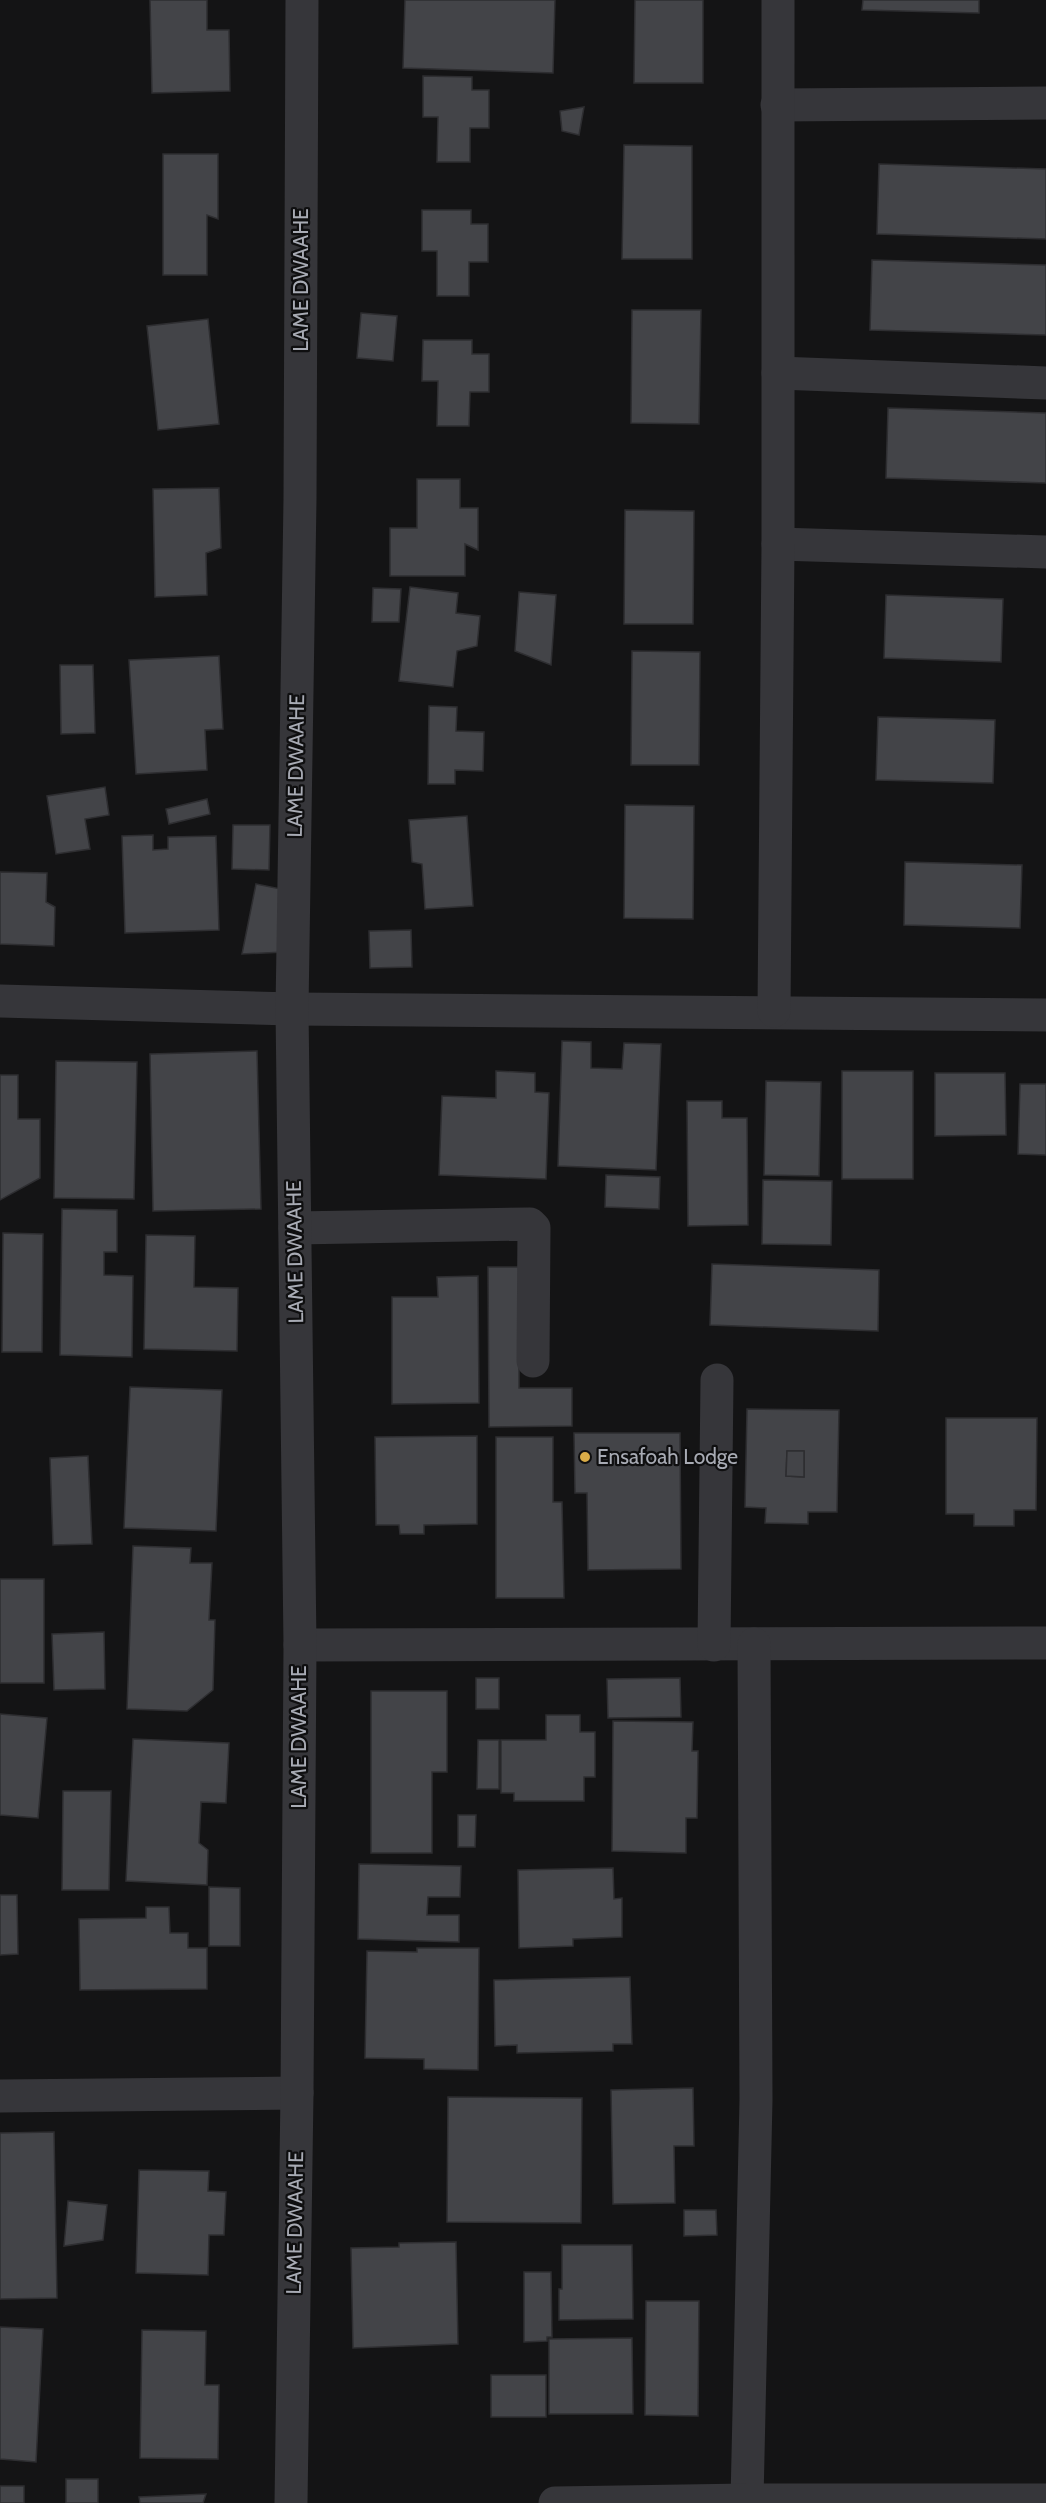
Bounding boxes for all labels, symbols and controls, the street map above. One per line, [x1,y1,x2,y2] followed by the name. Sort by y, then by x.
[288,208,313,352] street label: LAME DWAAHE
[282,694,309,838] street label: LAME DWAAHE
[281,1180,308,1324] street label: LAME DWAAHE
[597,1444,738,1469] place label: Ensafoah Lodge
[578,1450,592,1464] marker: Ensafoah Lodge
[286,1665,311,1809] street label: LAME DWAAHE
[281,2151,308,2295] street label: LAME DWAAHE

